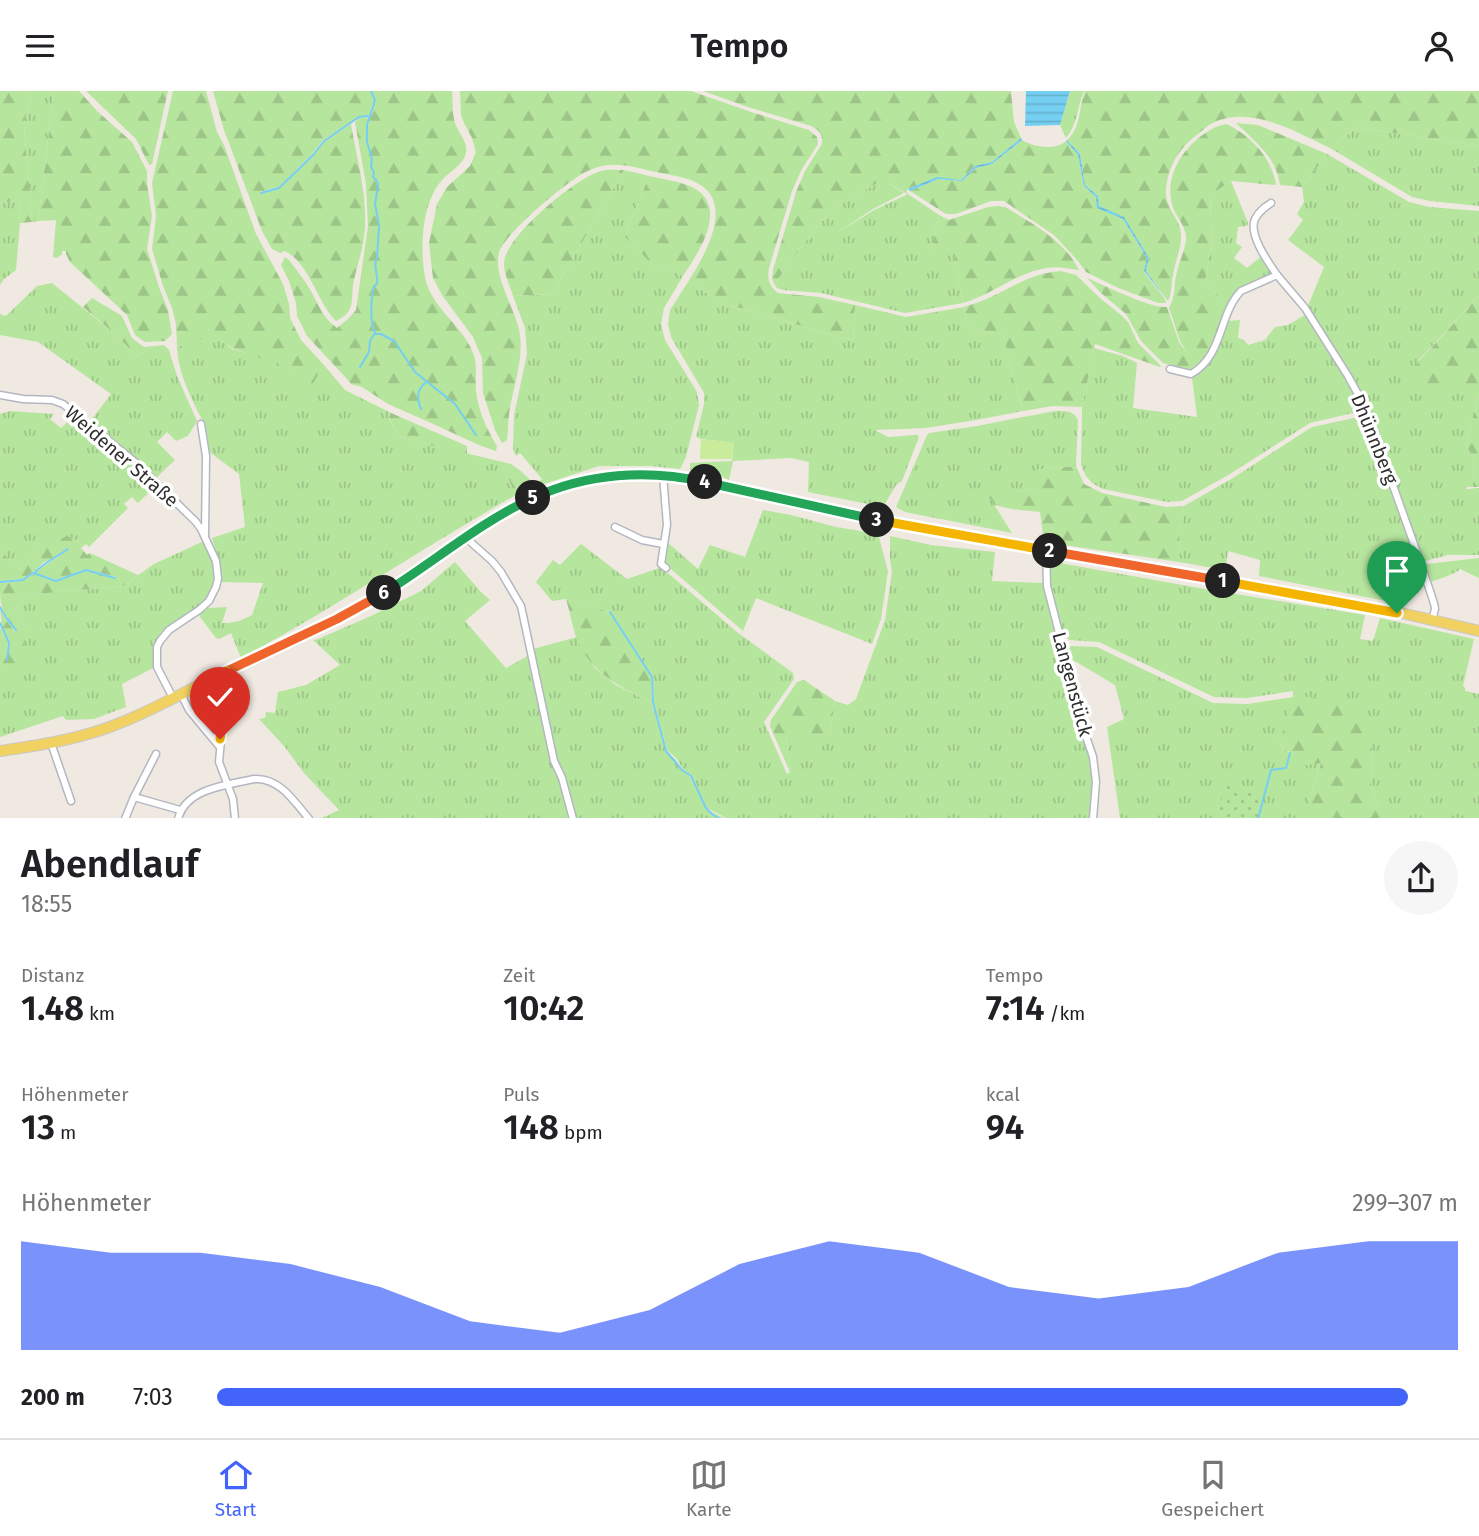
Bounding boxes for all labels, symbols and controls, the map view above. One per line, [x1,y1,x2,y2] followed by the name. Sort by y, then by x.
[21,27,59,65] icon: menu
[691,27,788,65] text: Tempo
[1420,27,1458,65] icon: person
[1346,391,1403,488] street label: Dhünnberg
[60,401,183,512] street label: Weidener Straße
[688,465,722,499] pin: 4
[699,470,710,493] text: 4
[516,481,550,515] pin: 5
[527,486,538,509] text: 5
[860,503,894,537] pin: 3
[872,508,881,531] text: 3
[1032,533,1068,568] pin: 2
[1045,539,1054,562] text: 2
[1367,541,1427,613] pin
[1378,552,1416,590] icon: arrive
[1206,563,1240,599] pin: 1
[1218,569,1227,592] text: 1
[366,575,402,611] pin: 6
[378,581,389,604] text: 6
[1048,629,1098,739] street label: Langenstück
[190,667,250,739] pin
[201,678,239,716] icon: check
[21,841,199,887] text: Abendlauf
[1384,841,1458,915] button: share
[21,890,72,918] text: 18:55
[21,964,84,987] text: Distanz
[503,964,535,987] text: Zeit
[986,964,1043,987] text: Tempo
[21,987,84,1029] text: 1.48
[503,987,585,1029] text: 10:42
[986,987,1044,1029] text: 7:14
[84,1002,115,1025] text: km
[1044,1002,1085,1025] text: /km
[21,1083,129,1106] text: Höhenmeter
[503,1083,539,1106] text: Puls
[986,1083,1020,1106] text: kcal
[21,1106,55,1148] text: 13
[503,1106,559,1148] text: 148
[986,1106,1024,1148] text: 94
[55,1121,76,1144] text: m
[559,1121,603,1144] text: bpm
[21,1189,151,1217] text: Höhenmeter
[1352,1189,1458,1217] text: 299–307 m
[21,1383,85,1411] text: 200 m
[133,1383,173,1411] text: 7:03
[215,1456,256,1521] tab: Start
[686,1456,732,1521] tab: Karte
[1161,1456,1264,1521] tab: Gespeichert

